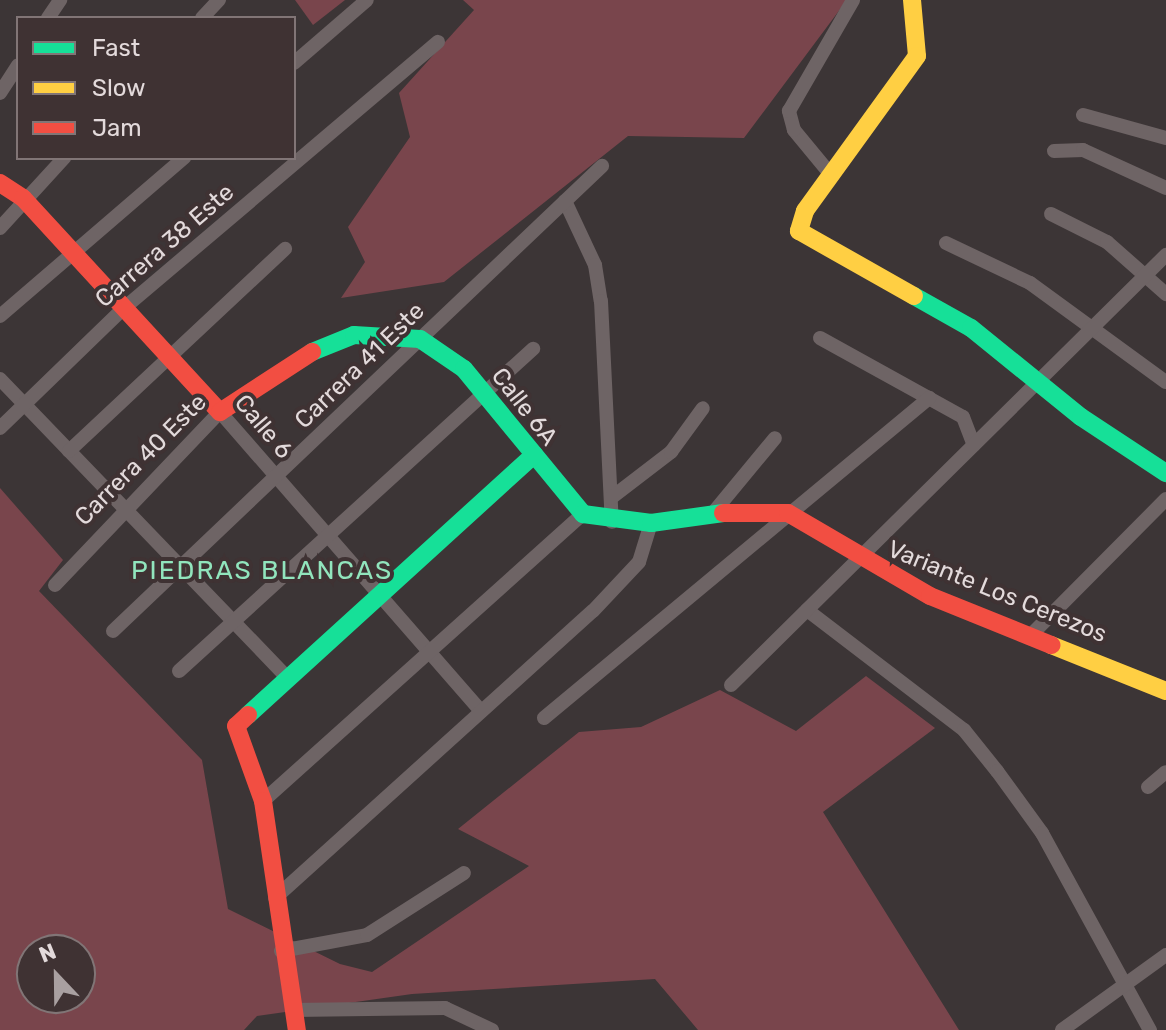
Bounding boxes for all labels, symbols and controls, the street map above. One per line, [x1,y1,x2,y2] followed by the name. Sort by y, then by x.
[16,16,296,160] legend
[92,34,140,62] text: Fast
[92,74,145,102] text: Slow
[92,114,142,142] text: Jam
[90,178,240,314] street label: Carrera 38 Este
[289,297,431,435] street label: Carrera 41 Este
[485,362,563,452] street label: Calle 6A
[69,388,213,532] street label: Carrera 40 Este
[228,389,298,465] street label: Calle 6
[883,535,1111,649] street label: Variante Los Cerezos
[131,555,393,587] district label: PIEDRAS BLANCAS
[16,934,96,1014] north arrow
[35,938,60,969] text: N

